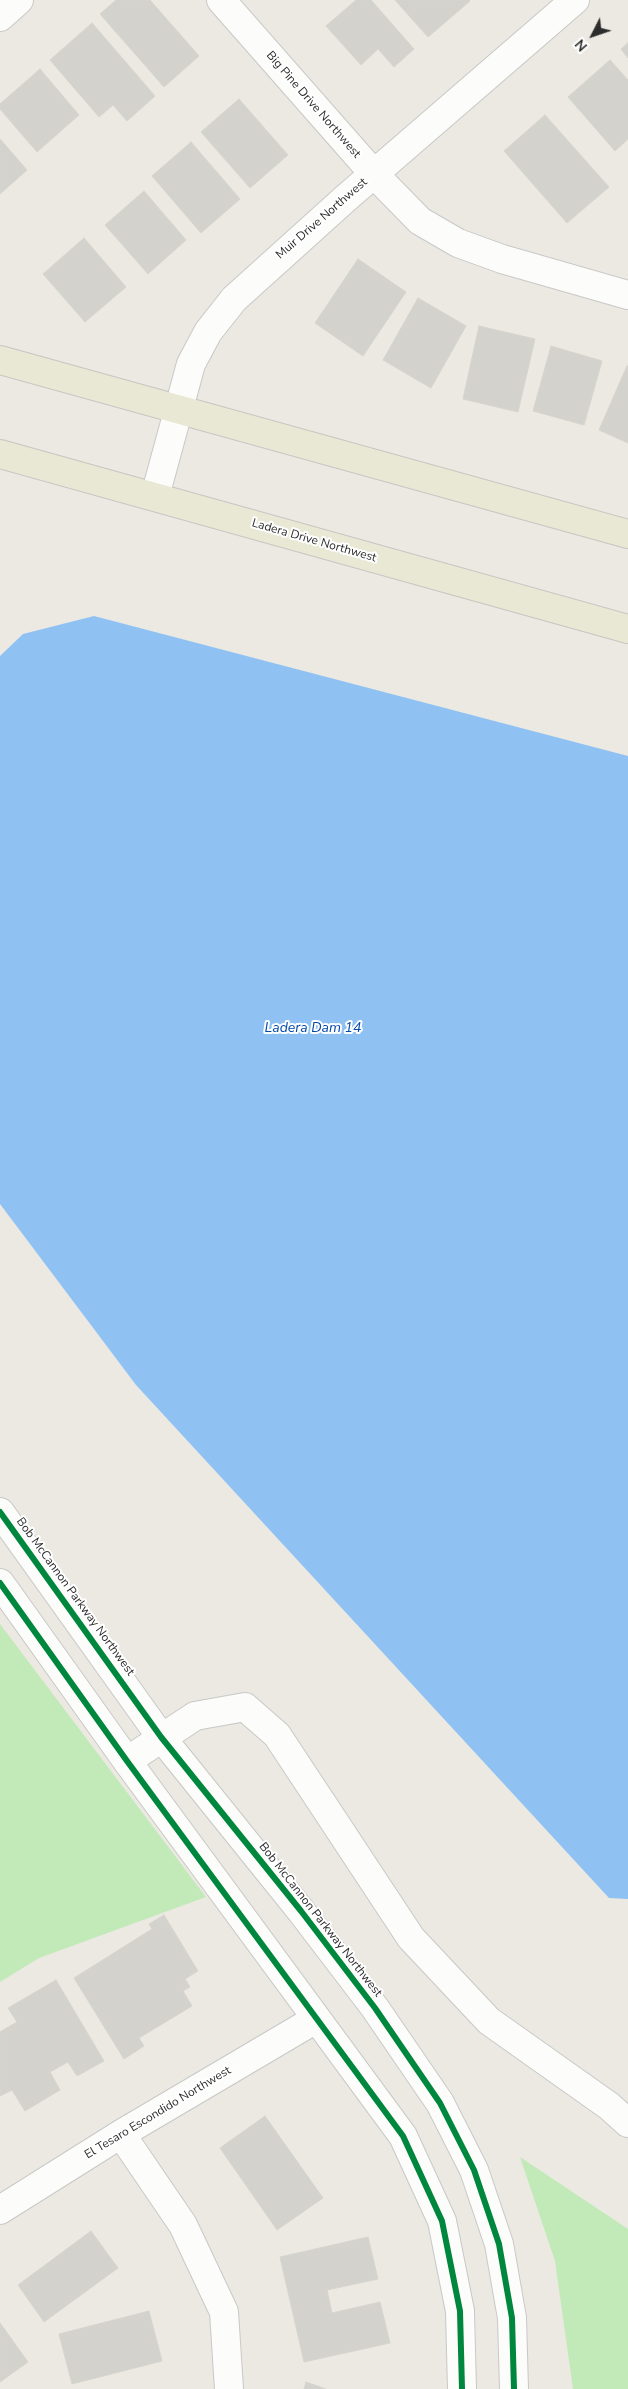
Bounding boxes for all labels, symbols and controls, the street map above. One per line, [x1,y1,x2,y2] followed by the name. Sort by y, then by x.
[568,10,618,60] north arrow
[571,35,592,55] text: N
[263,49,363,161] street label: Big Pine Drive Northwest
[273,175,371,263] street label: Muir Drive Northwest
[250,516,378,566] street label: Ladera Drive Northwest
[265,1021,361,1037] water label: Ladera Dam 14
[13,1515,137,1679] street label: Bob McCannon Parkway Northwest
[255,1840,385,2000] street label: Bob McCannon Parkway Northwest
[82,2064,234,2162] street label: El Tesaro Escondido Northwest

